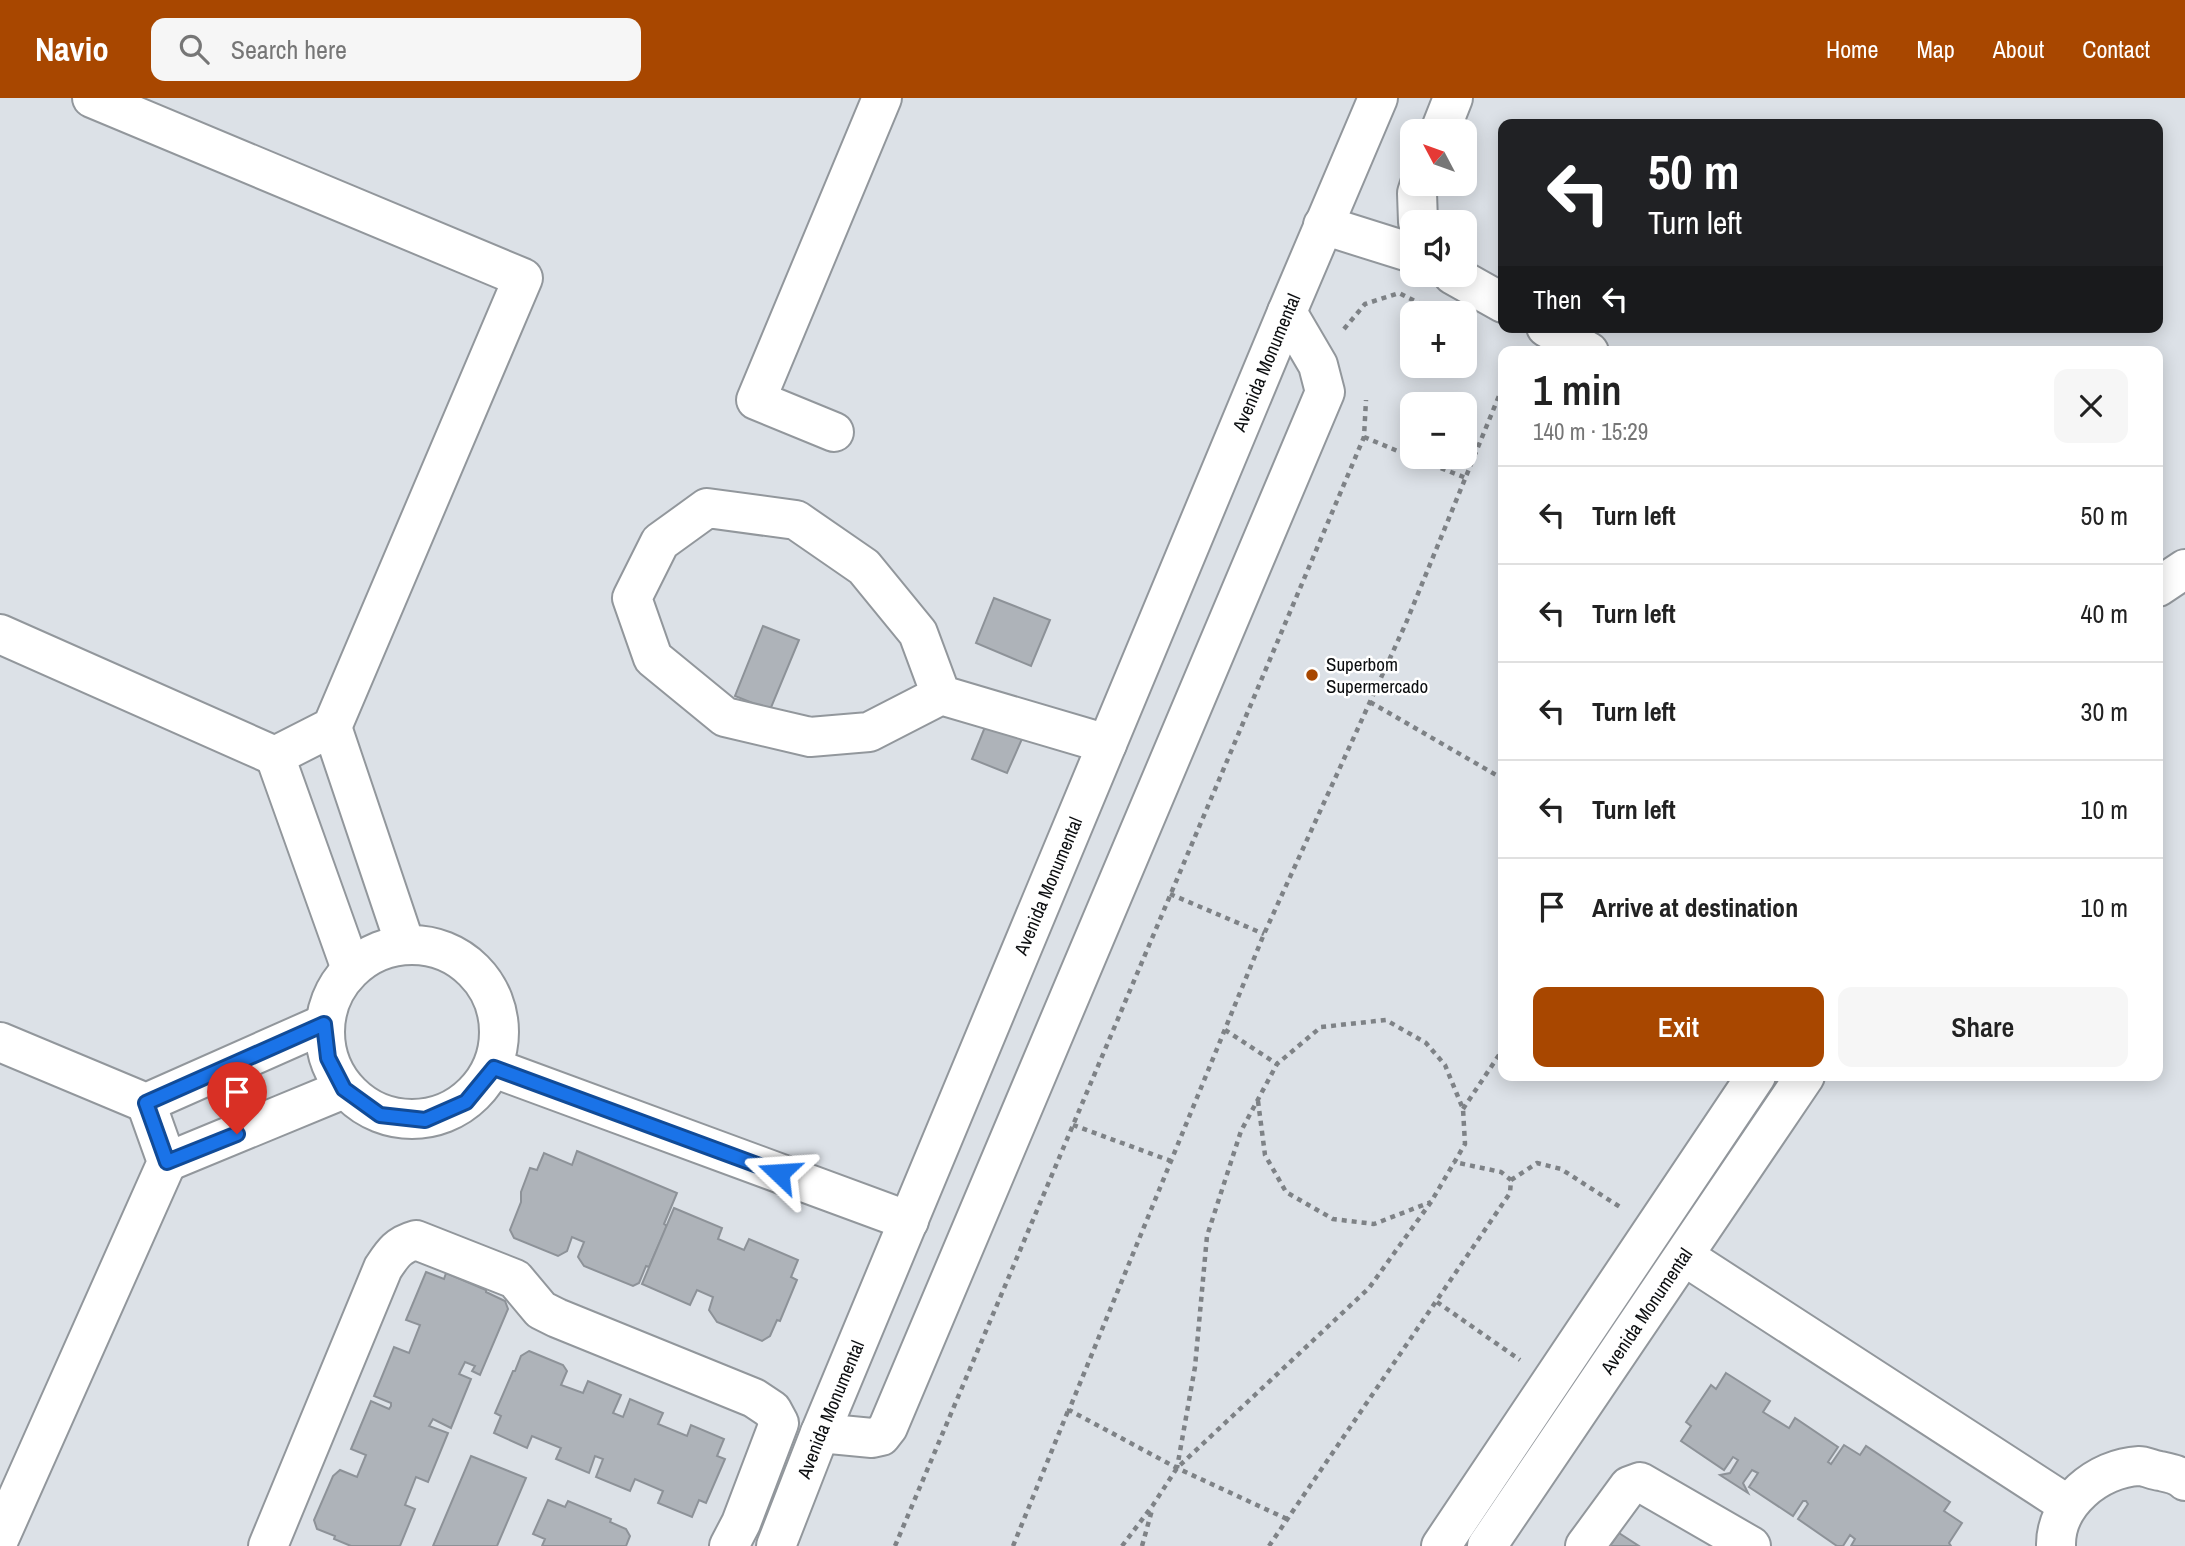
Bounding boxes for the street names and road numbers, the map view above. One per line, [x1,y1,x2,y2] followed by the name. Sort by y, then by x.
[1225,290,1306,436] street label: Avenida Monumental
[1007,813,1088,960] street label: Avenida Monumental
[1594,1243,1698,1380] street label: Avenida Monumental
[790,1336,870,1483] street label: Avenida Monumental

